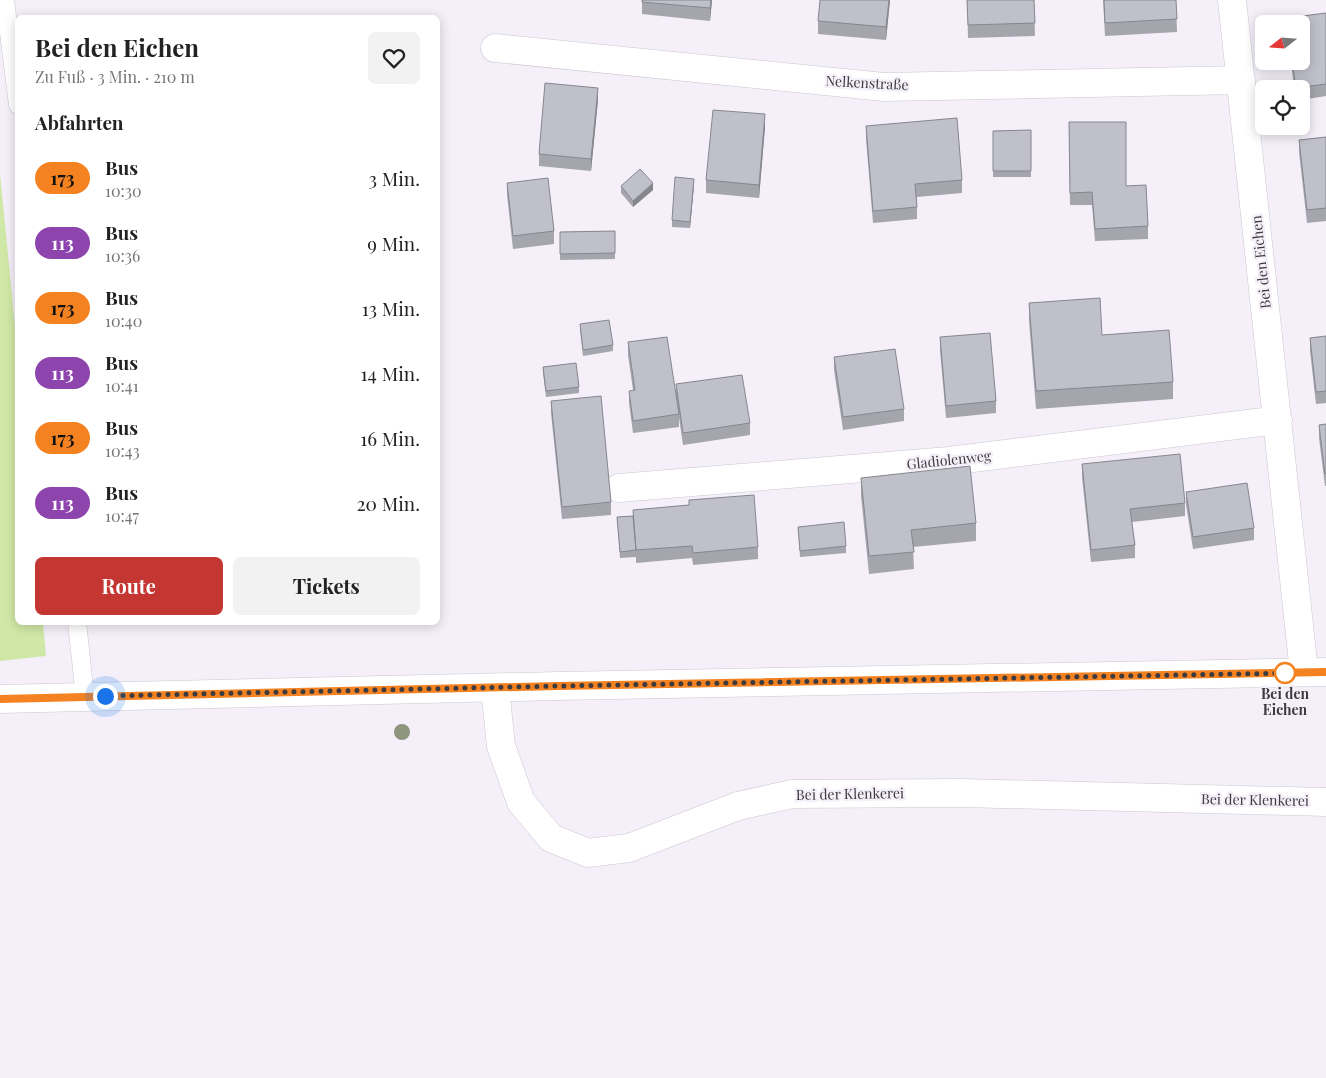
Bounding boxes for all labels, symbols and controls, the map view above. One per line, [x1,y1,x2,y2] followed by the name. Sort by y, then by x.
[1255,15,1310,70] north arrow
[1255,15,1310,135] map controls
[35,31,199,63] text: Bei den Eichen
[368,32,420,84] button: heart
[35,66,195,87] text: Zu Fuß · 3 Min. · 210 m
[825,71,909,94] street label: Nelkenstraße
[1255,80,1310,135] button: locate
[35,109,124,135] text: Abfahrten
[105,154,138,180] text: Bus
[368,165,420,191] text: 3 Min.
[51,166,74,190] text: 173
[105,180,142,201] text: 10:30
[1246,214,1275,310] street label: Bei den Eichen
[105,219,138,245] text: Bus
[367,230,420,256] text: 9 Min.
[51,231,74,255] text: 113
[105,245,140,266] text: 10:36
[105,284,138,310] text: Bus
[362,295,420,321] text: 13 Min.
[51,296,74,320] text: 173
[105,310,142,331] text: 10:40
[105,349,138,375] text: Bus
[361,360,420,386] text: 14 Min.
[51,361,74,385] text: 113
[105,375,139,396] text: 10:41
[105,414,138,440] text: Bus
[360,425,420,451] text: 16 Min.
[51,426,74,450] text: 173
[105,440,140,461] text: 10:43
[906,446,993,473] street label: Gladiolenweg
[105,479,138,505] text: Bus
[357,490,420,516] text: 20 Min.
[51,491,74,515] text: 113
[105,505,139,526] text: 10:47
[35,557,223,615] button: Route
[233,557,420,615] button: Tickets
[1274,662,1296,684] marker: Bei den Eichen
[93,684,118,709] your location
[1261,684,1309,719] place label: Bei den Eichen
[796,783,904,804] street label: Bei der Klenkerei
[1201,789,1309,810] street label: Bei der Klenkerei

